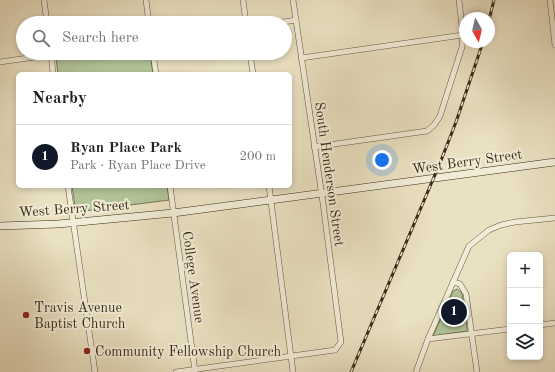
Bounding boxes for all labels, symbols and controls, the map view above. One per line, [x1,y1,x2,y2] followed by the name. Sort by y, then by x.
[459,12,495,48] north arrow
[16,16,292,60] search box
[30,27,52,49] icon: search
[62,31,139,46] text: Search here
[32,90,87,107] text: Nearby
[312,101,346,247] street label: South Henderson Street
[70,141,182,156] text: Ryan Place Park
[411,147,523,177] street label: West Berry Street
[41,150,49,163] text: 1
[239,150,276,163] text: 200 m
[372,150,392,170] your location
[70,159,206,172] text: Park · Ryan Place Drive
[18,198,130,220] street label: West Berry Street
[180,230,206,324] street label: College Avenue
[507,252,543,360] map controls
[507,252,543,288] button: +
[507,288,543,324] button: −
[441,297,467,327] pin: 1
[34,301,126,331] place label: Travis Avenue Baptist Church
[21,310,31,320] marker: Travis Avenue Baptist Church
[507,324,543,360] button: layers
[95,345,282,359] place label: Community Fellowship Church
[82,346,92,356] marker: Community Fellowship Church

